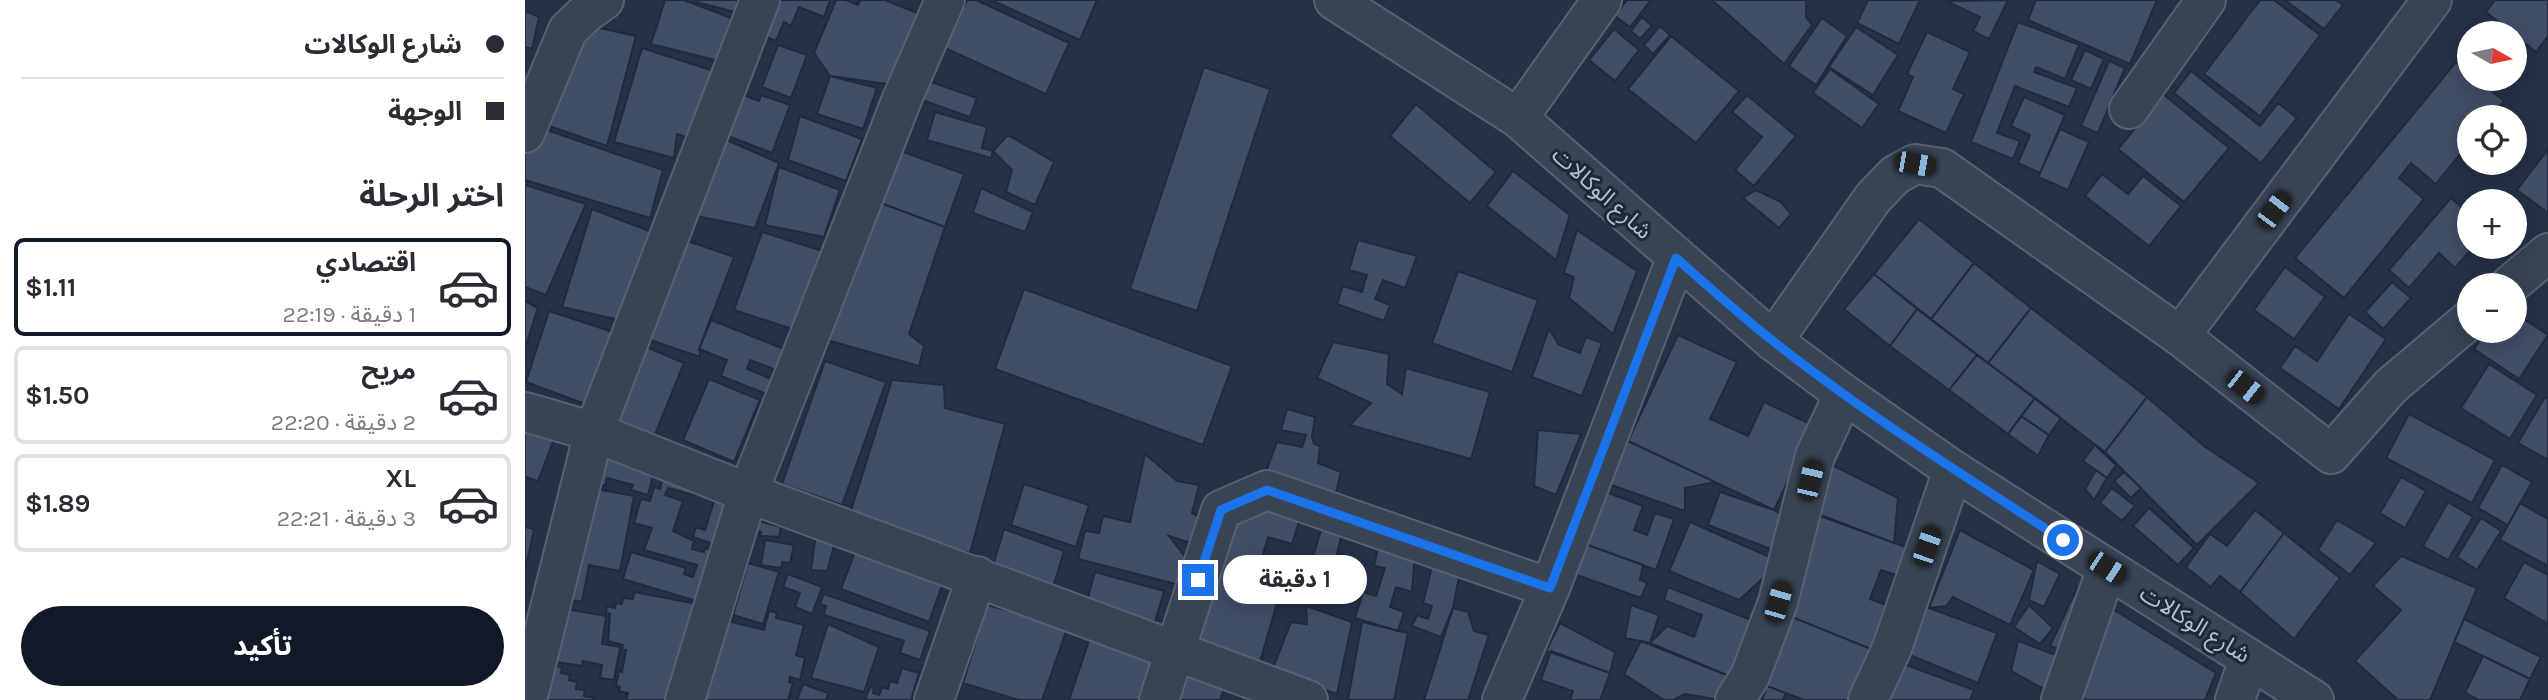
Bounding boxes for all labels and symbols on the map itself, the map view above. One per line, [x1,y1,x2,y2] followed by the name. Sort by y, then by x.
[2457,21,2527,91] north arrow
[1545,141,1657,247] street label: شارع الوكالات
[1893,150,1938,178] car
[2253,187,2296,233] car
[2222,366,2269,408] car
[1796,457,1825,503] car
[1911,523,1944,569] car
[2047,524,2079,556] route start
[2084,548,2131,588] car
[1223,556,1366,604] callout: 1 دقيقة
[1182,564,1214,596] route end
[1763,579,1794,625] car
[2133,579,2255,671] street label: شارع الوكالات

